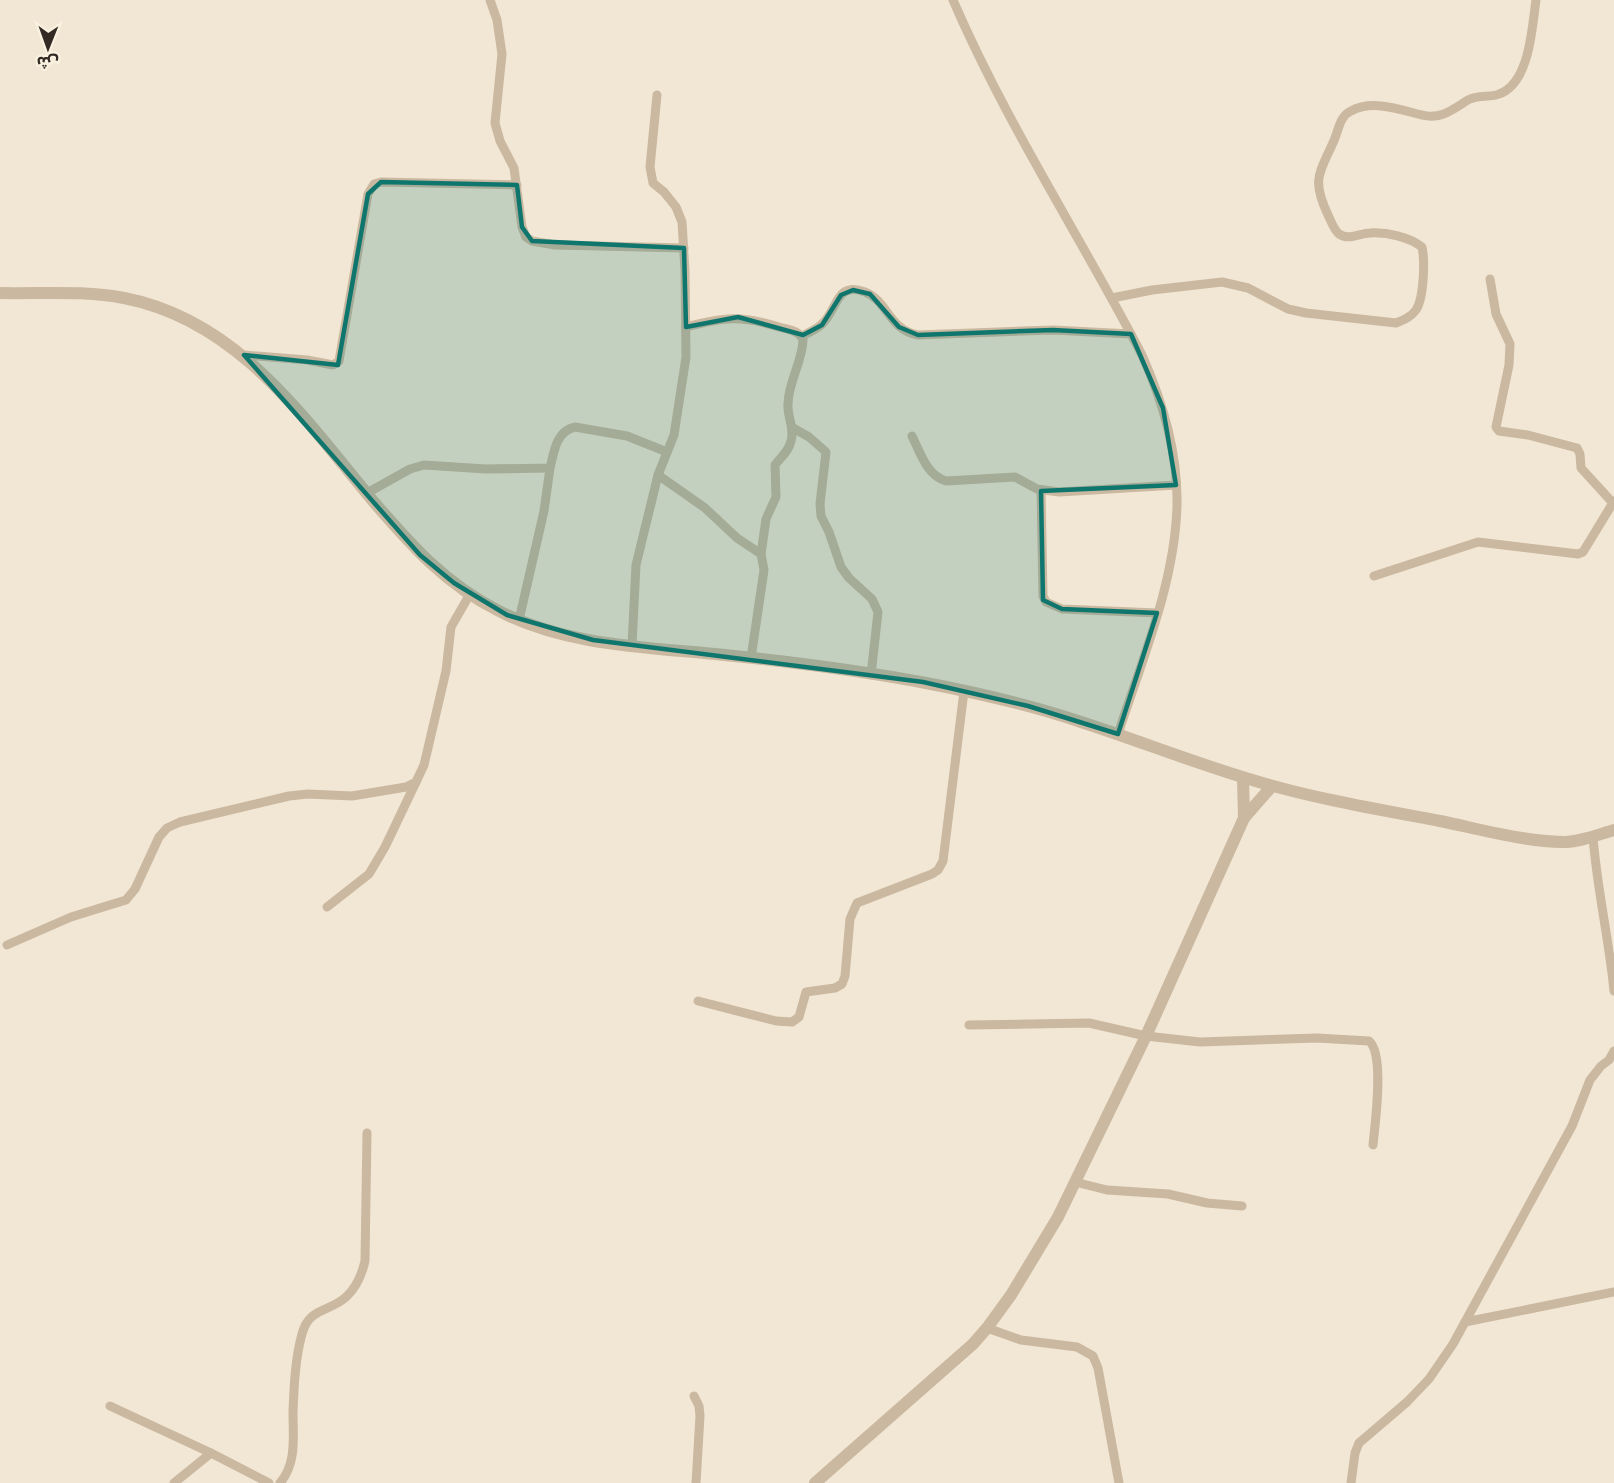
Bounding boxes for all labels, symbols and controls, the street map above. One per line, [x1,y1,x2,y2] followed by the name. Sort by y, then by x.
[18,18,78,78] north arrow
[37,53,59,72] text: ش

